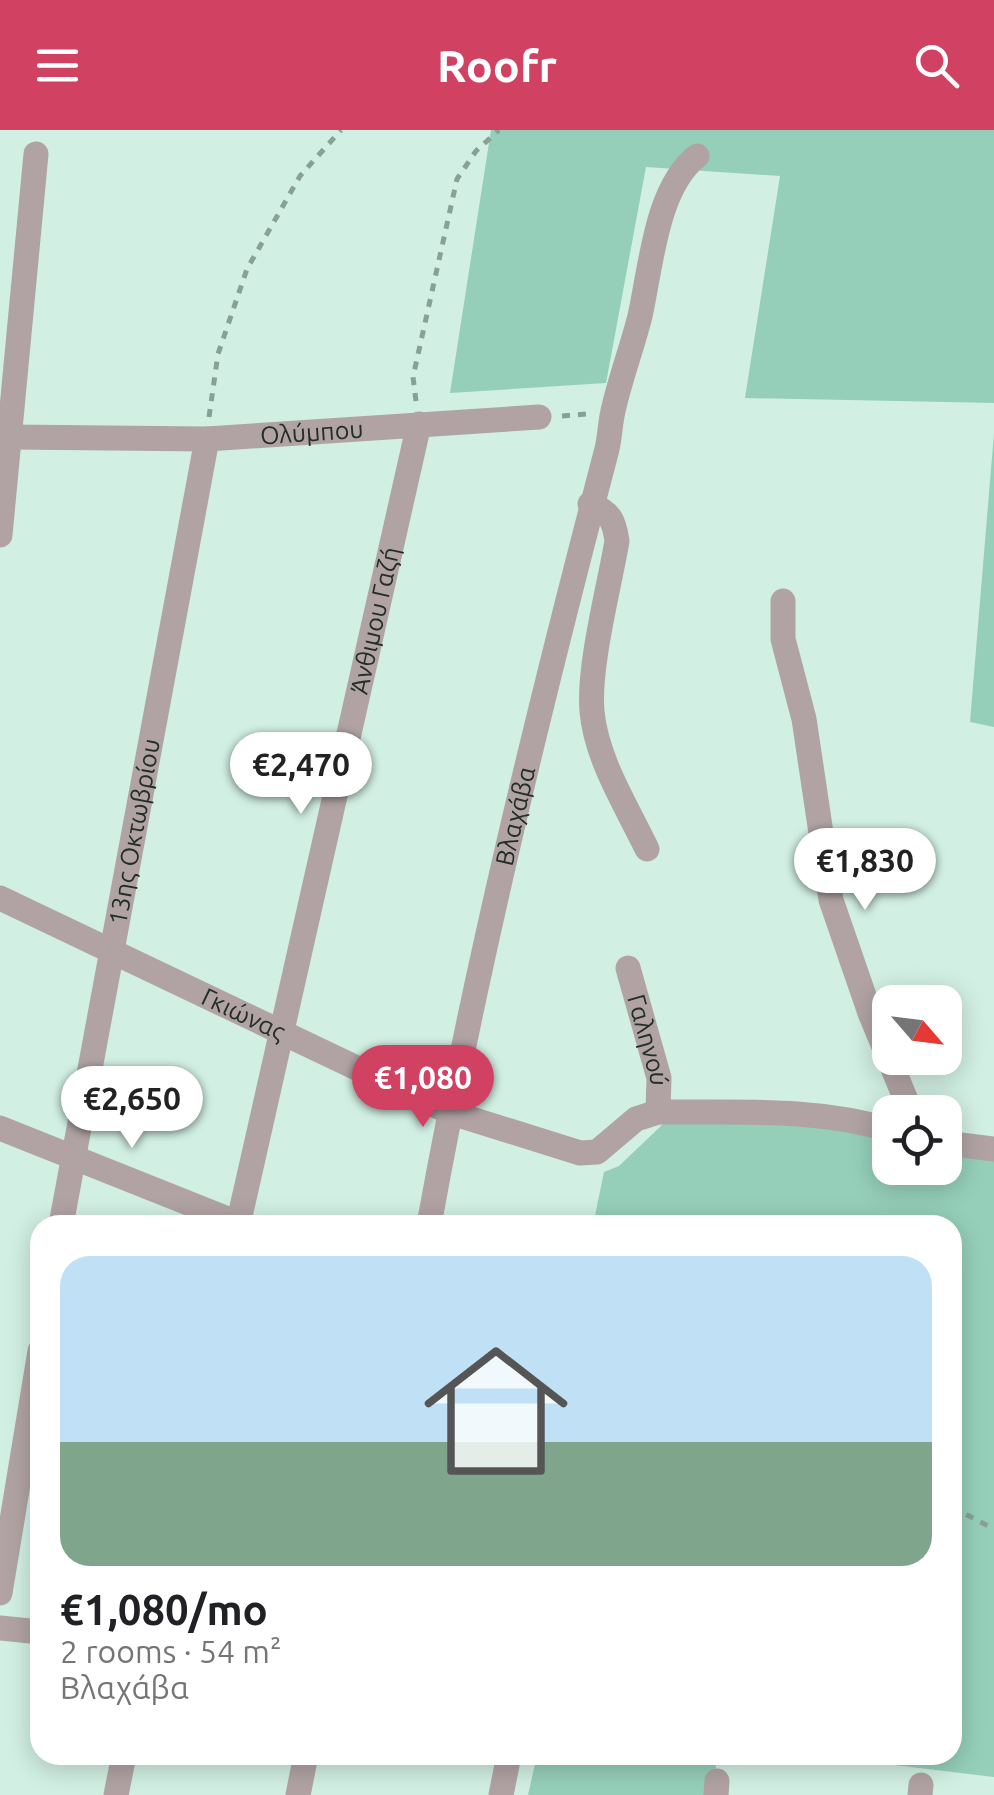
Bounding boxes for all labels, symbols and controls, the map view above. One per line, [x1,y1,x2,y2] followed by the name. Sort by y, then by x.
[30,38,85,93] icon: menu
[909,38,964,93] icon: search
[437,40,557,91] text: Roofr
[259,415,364,449] street label: Ολύμπου
[344,544,405,697] street label: Άνθιμου Γαζή
[220,732,382,817] pin: €2,470
[103,736,165,927] street label: 13ης Οκτωβρίου
[252,746,350,782] text: €2,470
[490,764,540,868] street label: Βλαχάβα
[784,828,946,913] pin: €1,830
[816,842,914,878] text: €1,830
[197,982,290,1046] street label: Γκιώνας
[872,985,962,1075] north arrow
[872,985,962,1185] map controls
[622,991,673,1086] street label: Γαληνού
[342,1045,504,1130] pin: €1,080
[374,1059,472,1095] text: €1,080
[51,1066,213,1151] pin: €2,650
[83,1080,181,1116] text: €2,650
[872,1095,962,1185] button: locate
[406,1321,586,1501] icon: home
[60,1586,268,1633] text: €1,080/mo
[60,1633,281,1669] text: 2 rooms · 54 m²
[60,1669,189,1705] text: Βλαχάβα

